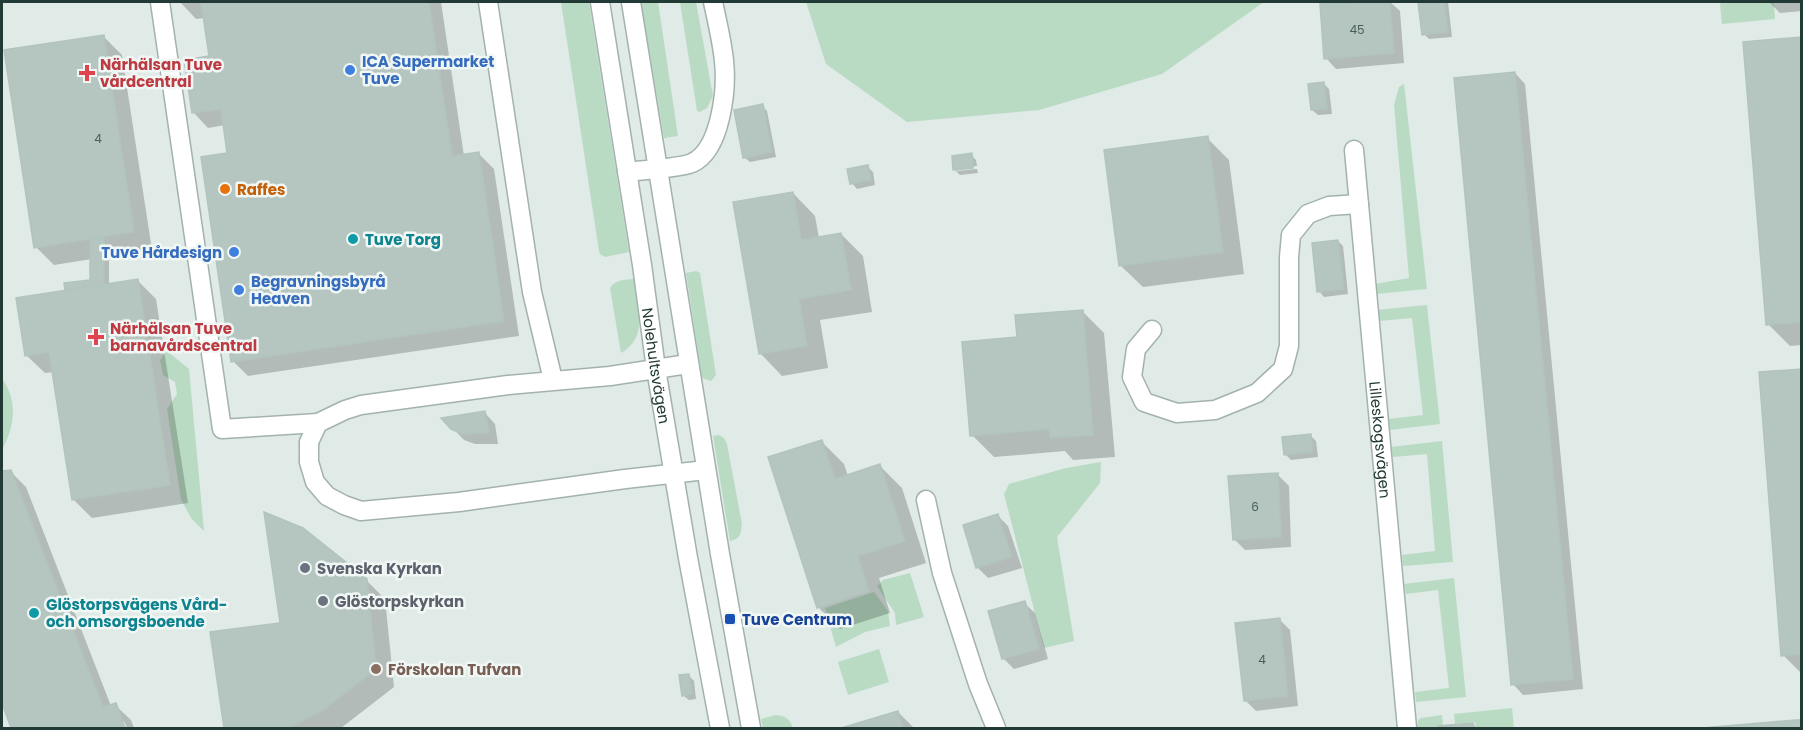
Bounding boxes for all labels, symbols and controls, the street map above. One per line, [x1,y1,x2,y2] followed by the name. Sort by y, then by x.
[1349,21,1365,38] house number: 45
[362,51,494,89] place label: ICA Supermarket Tuve
[100,54,222,92] place label: Närhälsan Tuve vårdcentral
[343,63,357,77] marker: ICA Supermarket Tuve
[78,64,96,82] marker: Närhälsan Tuve vårdcentral
[94,130,102,147] house number: 4
[237,179,285,200] place label: Raffes
[218,182,232,196] marker: Raffes
[365,229,441,250] place label: Tuve Torg
[346,232,360,246] marker: Tuve Torg
[101,242,222,263] place label: Tuve Hårdesign
[227,245,241,259] marker: Tuve Hårdesign
[251,271,386,309] place label: Begravningsbyrå Heaven
[232,283,246,297] marker: Begravningsbyrå Heaven
[637,306,676,425] street label: Nolehultsvägen
[110,318,257,356] place label: Närhälsan Tuve barnavårdscentral
[87,328,105,346] marker: Närhälsan Tuve barnavårdscentral
[1365,380,1396,499] street label: Lilleskogsvägen
[1251,498,1259,515] house number: 6
[317,558,442,579] place label: Svenska Kyrkan
[298,561,312,575] marker: Svenska Kyrkan
[335,591,464,612] place label: Glöstorpskyrkan
[46,594,228,632] place label: Glöstorpsvägens Vård- och omsorgsboende
[316,594,330,608] marker: Glöstorpskyrkan
[27,606,41,620] marker: Glöstorpsvägens Vård- och omsorgsboende
[742,609,852,630] place label: Tuve Centrum
[723,612,737,626] marker: Tuve Centrum
[1258,651,1266,668] house number: 4
[388,659,521,680] place label: Förskolan Tufvan
[369,662,383,676] marker: Förskolan Tufvan

